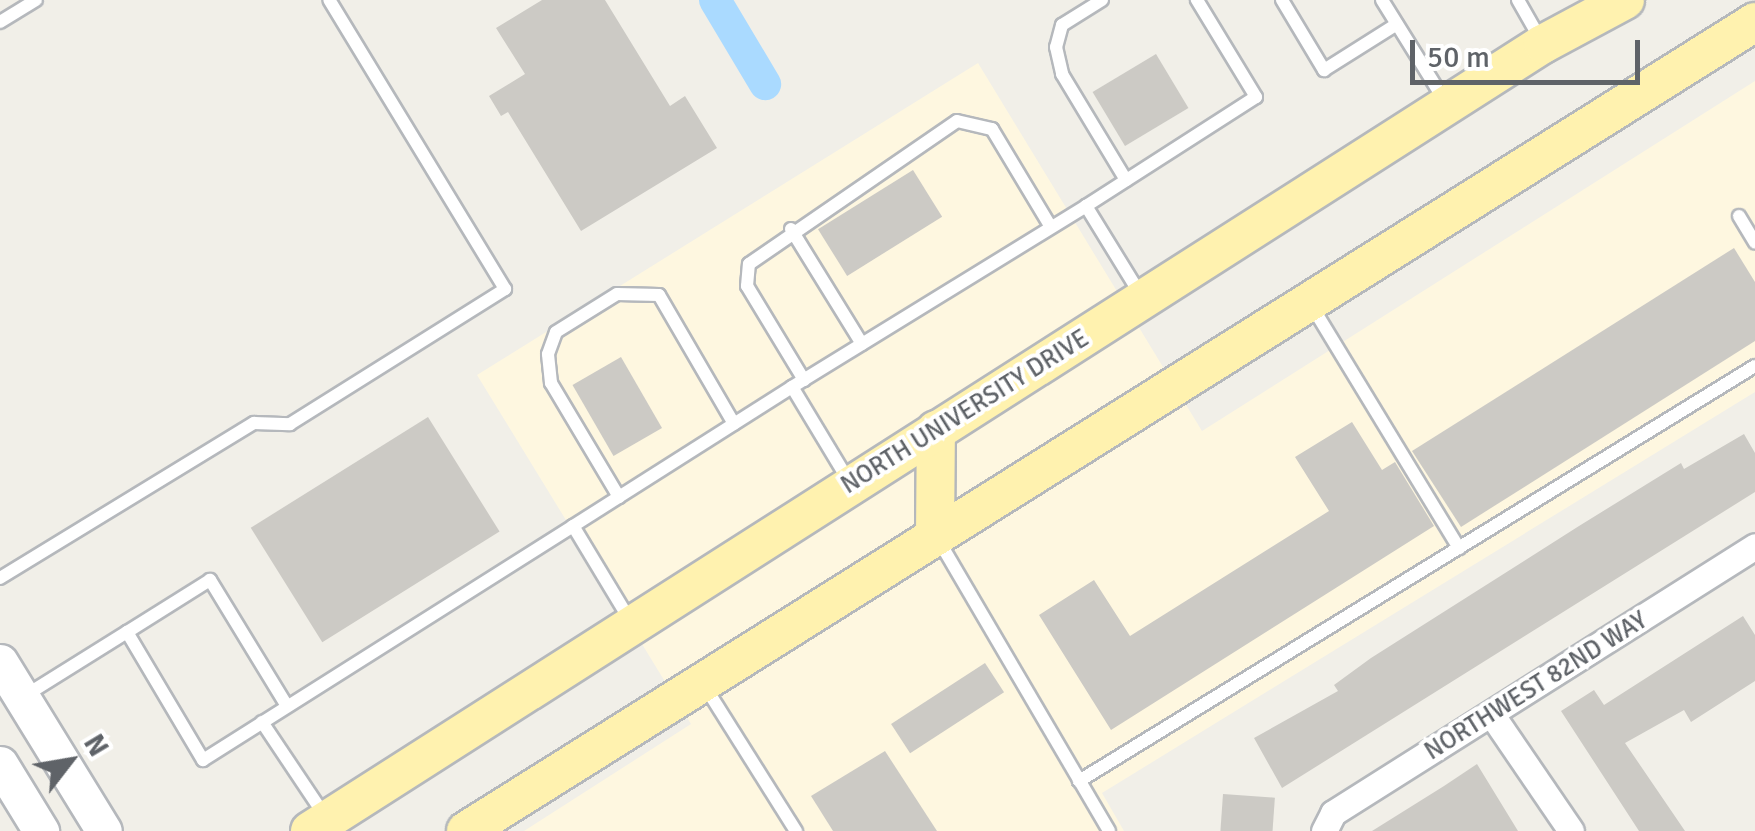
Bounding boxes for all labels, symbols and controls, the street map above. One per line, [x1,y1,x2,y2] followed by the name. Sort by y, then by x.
[1415,20,1645,82] scale bar
[1427,39,1490,76] text: 50 m
[836,323,1094,501] street label: NORTH UNIVERSITY DRIVE
[1419,605,1653,767] street label: NORTHWEST 82ND WAY
[20,711,120,811] north arrow
[76,728,115,763] text: N

